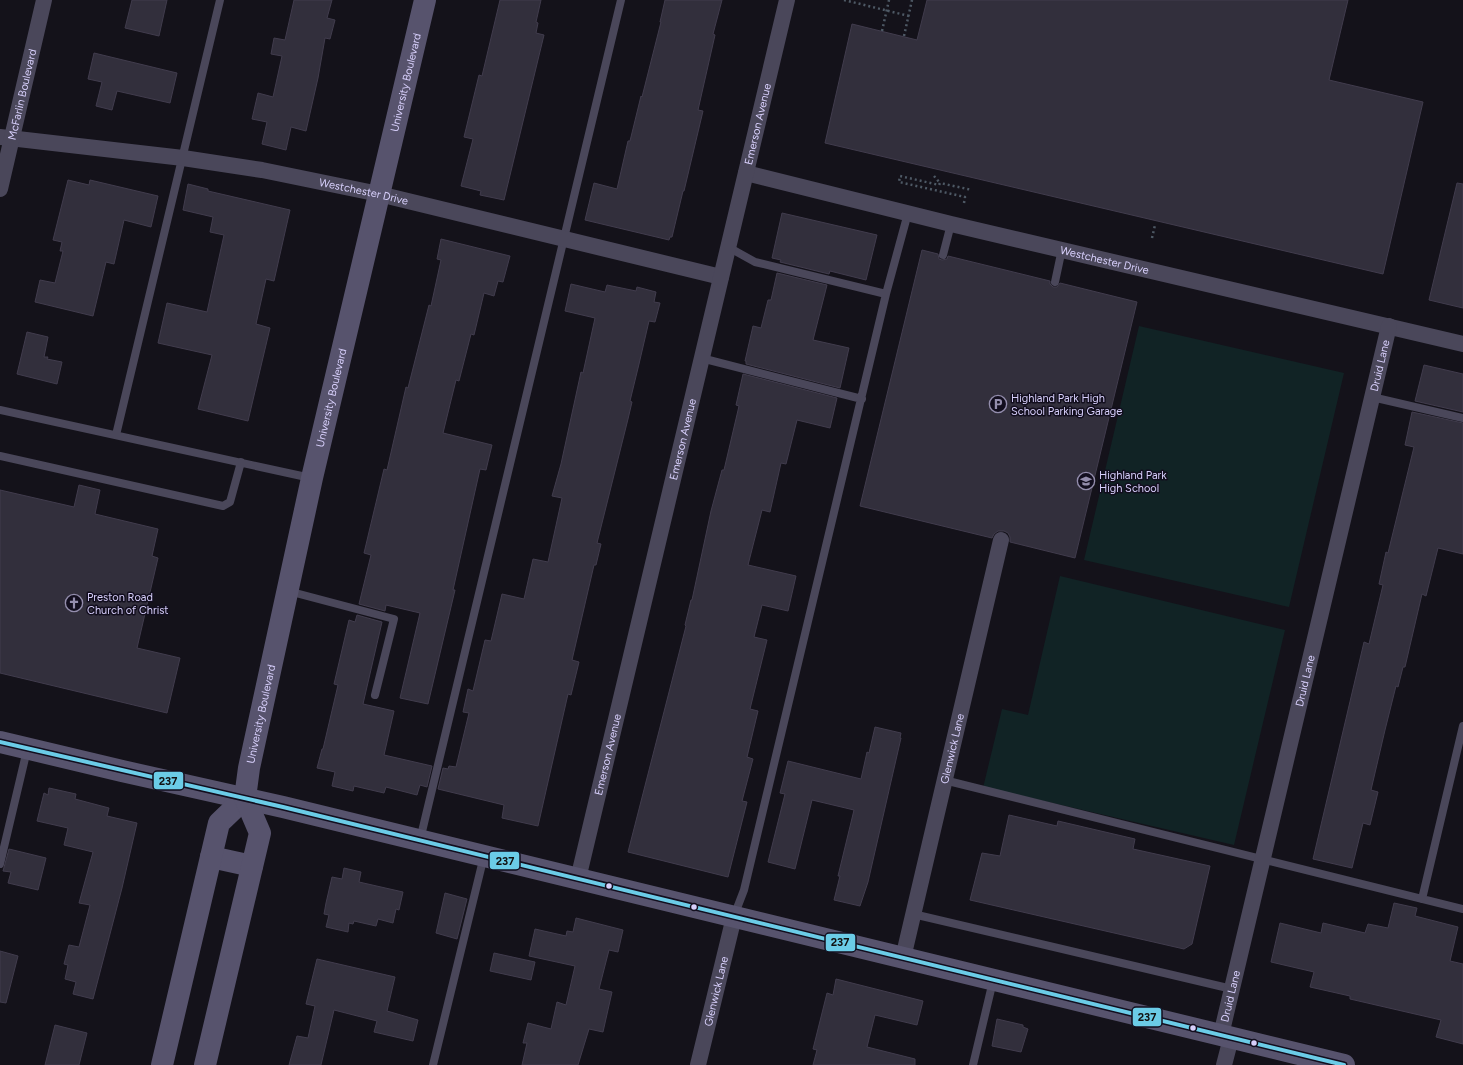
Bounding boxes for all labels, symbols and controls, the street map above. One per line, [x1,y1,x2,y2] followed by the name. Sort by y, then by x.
[388,32,423,133] street label: University Boulevard
[5,48,39,141] street label: McFarlin Boulevard
[742,82,773,166] street label: Emerson Avenue
[318,175,410,207] street label: Westchester Drive
[1059,243,1150,277] street label: Westchester Drive
[1367,338,1392,393] street label: Druid Lane
[313,347,349,448] street label: University Boulevard
[1011,392,1122,418] place label: Highland Park High School Parking Garage
[988,394,1008,414] parking icon: Highland Park High School Parking Garage
[667,397,699,481] street label: Emerson Avenue
[1099,469,1167,495] place label: Highland Park High School
[1076,471,1096,491] school or university icon: Highland Park High School
[87,591,169,617] place label: Preston Road Church of Christ
[64,593,84,613] church icon: Preston Road Church of Christ
[1293,654,1317,708] street label: Druid Lane
[244,663,278,765] street label: University Boulevard
[592,712,624,796] street label: Emerson Avenue
[938,712,967,785] street label: Glenwick Lane
[153,771,184,790] line badge: 237
[159,775,177,788] text: 237
[489,851,520,870] line badge: 237
[496,855,514,868] text: 237
[604,881,614,891] unlabelled marker
[689,902,699,912] unlabelled marker
[825,933,856,952] line badge: 237
[831,936,849,949] text: 237
[701,955,731,1027] street label: Glenwick Lane
[1218,969,1243,1023] street label: Druid Lane
[1132,1007,1162,1027] line badge: 237
[1138,1011,1156,1024] text: 237
[1188,1023,1198,1033] unlabelled marker
[1249,1038,1259,1048] unlabelled marker

